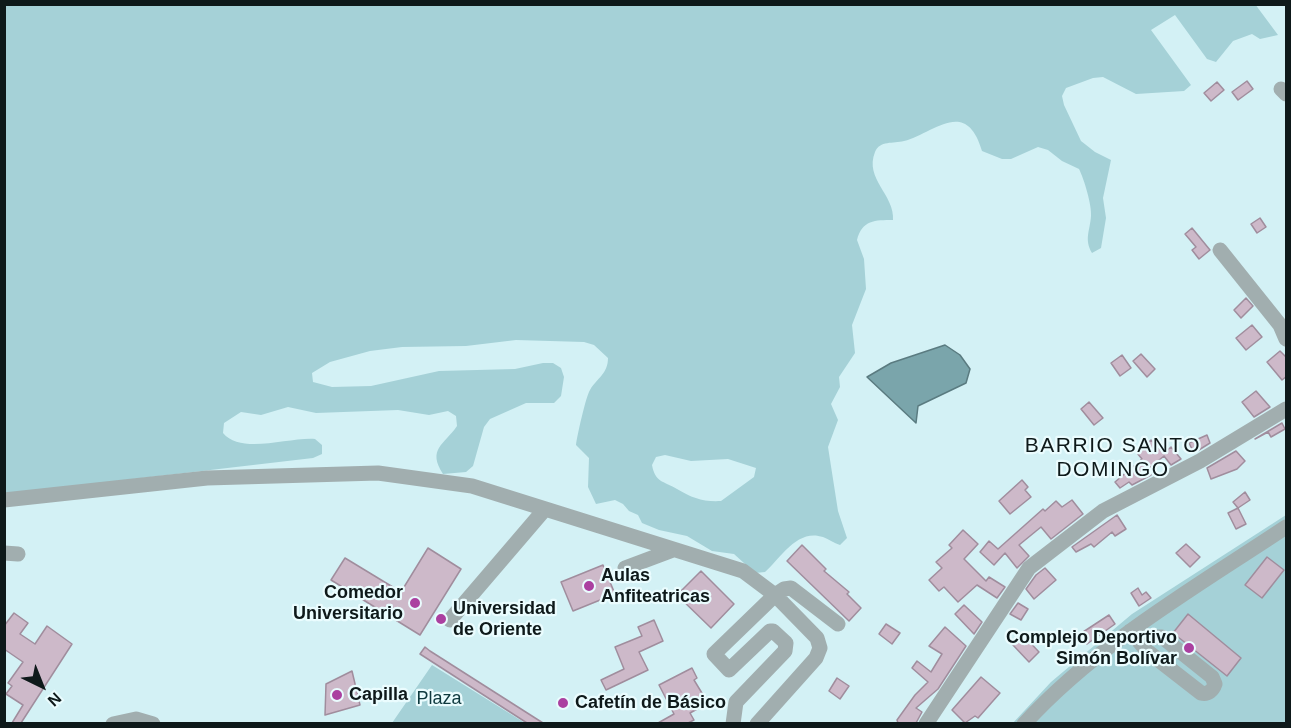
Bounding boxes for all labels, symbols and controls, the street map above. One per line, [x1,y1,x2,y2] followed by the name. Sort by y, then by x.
[1025,433,1201,483] district label: BARRIO SANTO DOMINGO
[601,565,710,608] place label: Aulas Anfiteatricas
[582,579,596,593] marker: Aulas Anfiteatricas
[293,582,403,624] place label: Comedor Universitario
[408,596,422,610] marker: Comedor Universitario
[453,598,556,640] place label: Universidad de Oriente
[434,612,448,626] marker: Universidad de Oriente
[1006,627,1177,670] place label: Complejo Deportivo Simón Bolívar
[1182,641,1196,655] marker: Complejo Deportivo Simón Bolívar
[12,656,72,716] north arrow
[349,684,408,706] place label: Capilla
[330,688,344,702] marker: Capilla
[416,688,462,710] park label: Plaza
[45,689,65,710] text: N
[575,692,726,714] place label: Cafetín de Básico
[556,696,570,710] marker: Cafetín de Básico

